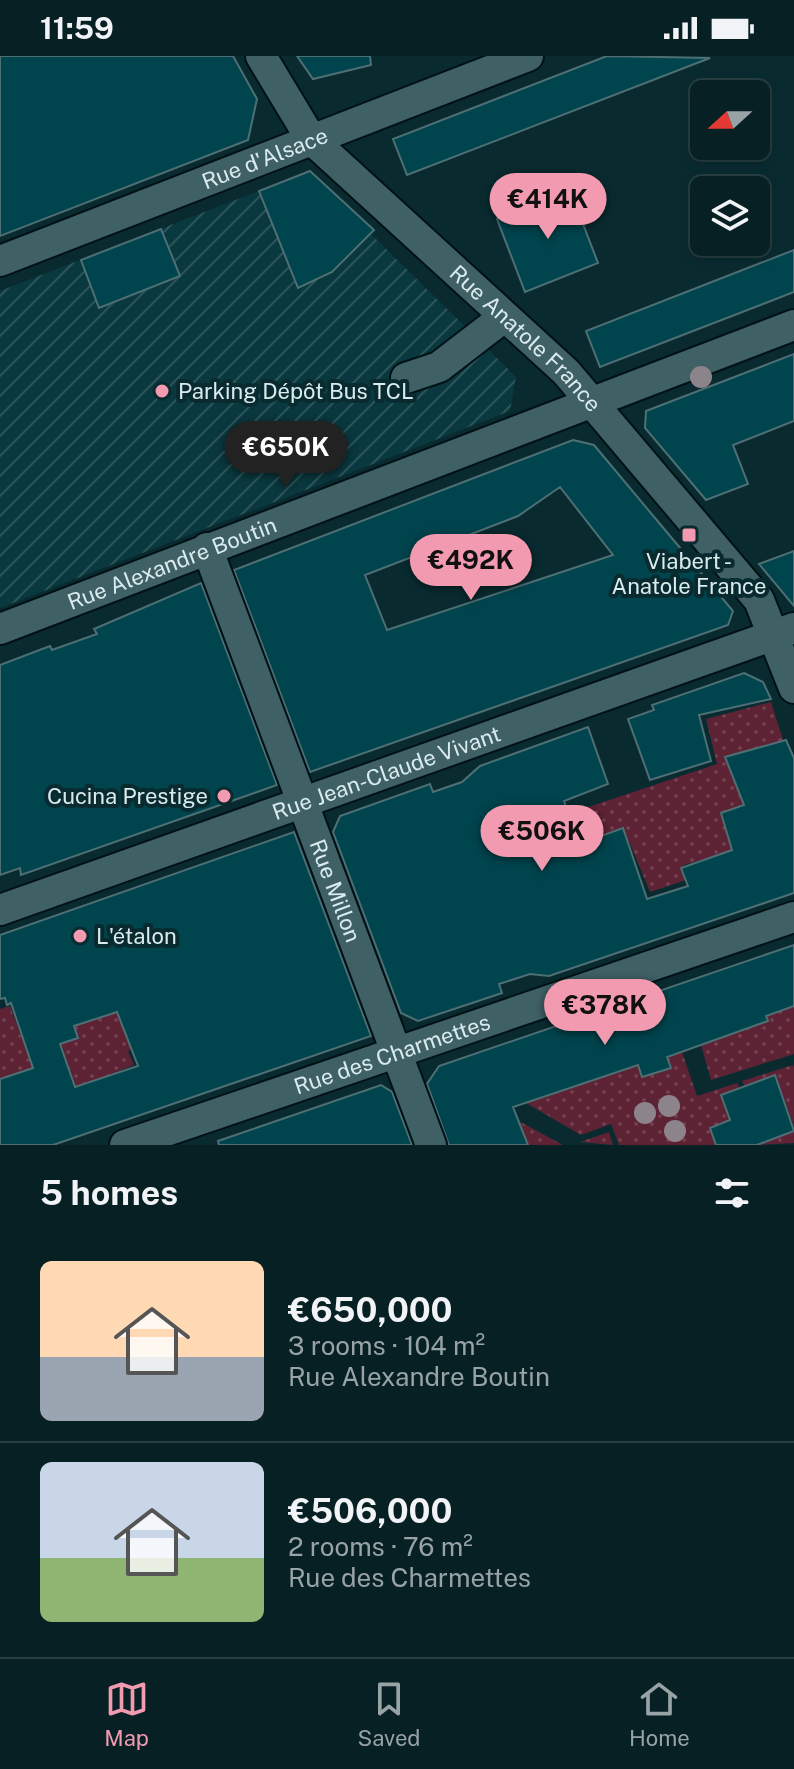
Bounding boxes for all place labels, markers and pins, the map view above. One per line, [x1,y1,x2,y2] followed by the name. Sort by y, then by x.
[492,173,604,241] pin: €414K
[178,378,414,404] place label: Parking Dépôt Bus TCL
[153,382,171,400] marker: Parking Dépôt Bus TCL
[230,421,342,489] pin: €650K
[680,526,698,544] marker: Viabert - Anatole France
[415,534,527,602] pin: €492K
[612,548,766,599] place label: Viabert - Anatole France
[47,783,208,809] place label: Cucina Prestige
[215,787,233,805] marker: Cucina Prestige
[486,805,598,873] pin: €506K
[96,923,177,949] place label: L'étalon
[71,927,89,945] marker: L'étalon
[549,979,661,1047] pin: €378K

